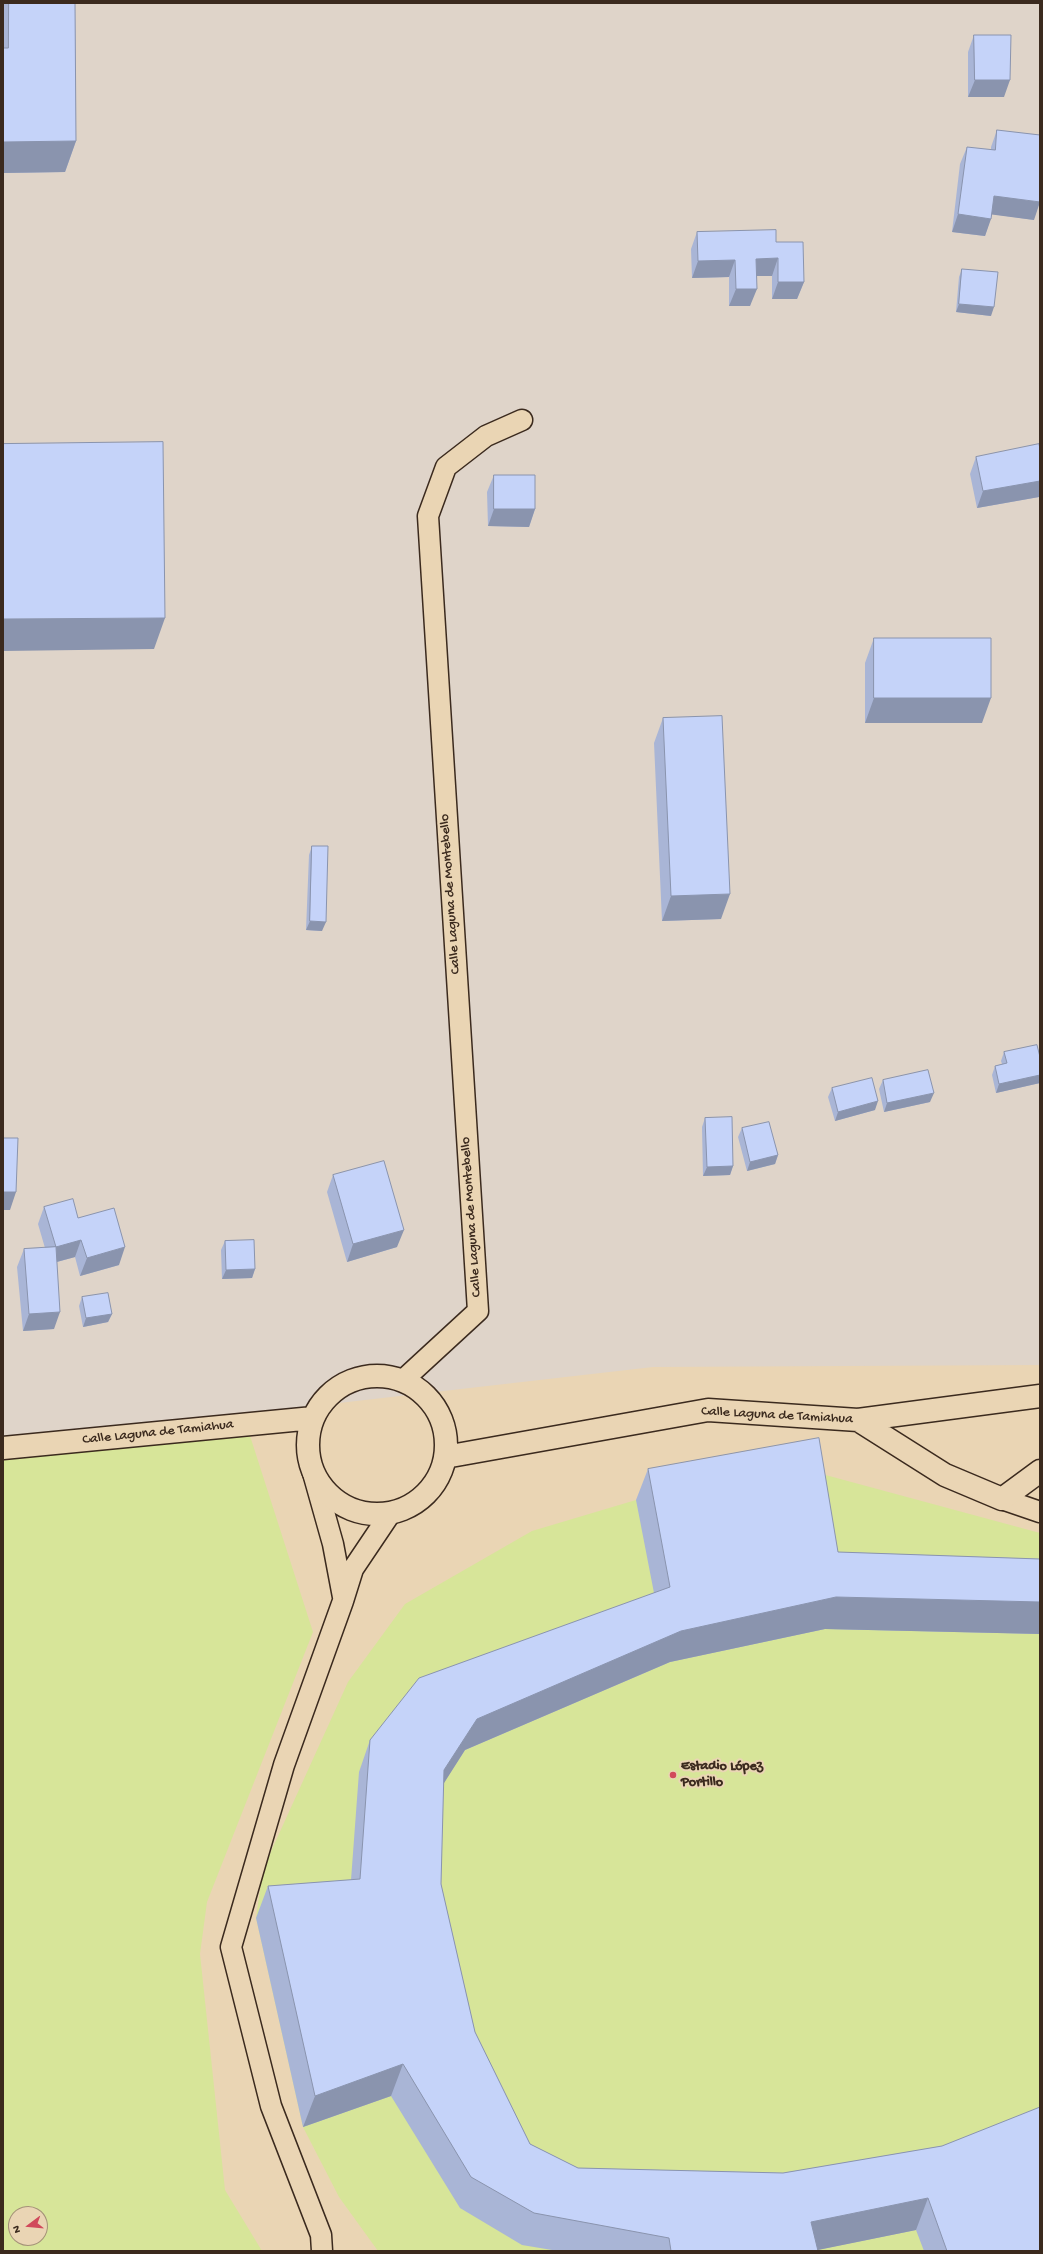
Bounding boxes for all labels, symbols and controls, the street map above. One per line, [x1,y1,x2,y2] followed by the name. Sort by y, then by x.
[437,813,465,975] street label: Calle Laguna de Montebello
[458,1136,486,1298] street label: Calle Laguna de Montebello
[701,1404,853,1428] street label: Calle Laguna de Tamiahua
[82,1417,234,1449] street label: Calle Laguna de Tamiahua
[681,1759,763,1792] place label: Estadio López Portillo
[668,1770,678,1780] marker: Estadio López Portillo
[8,2206,48,2246] north arrow
[11,2224,24,2234] text: N

